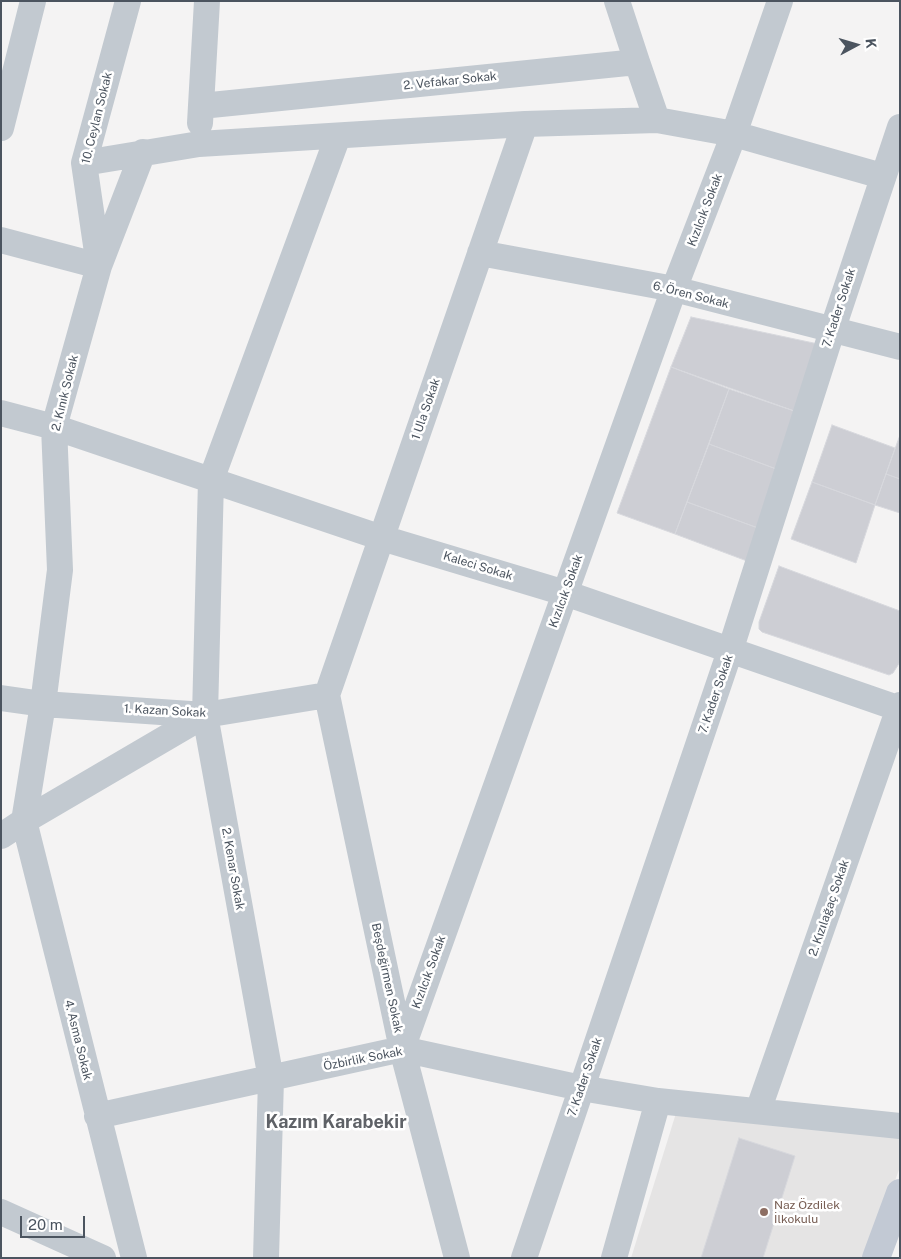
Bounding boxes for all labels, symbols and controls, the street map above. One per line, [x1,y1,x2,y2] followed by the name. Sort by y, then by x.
[831,20,881,70] north arrow
[862,38,879,49] text: K
[403,69,497,93] street label: 2. Vefakar Sokak
[79,71,115,165] street label: 10. Ceylan Sokak
[684,171,726,249] street label: Kızılcık Sokak
[819,267,859,349] street label: 7. Kader Sokak
[652,279,730,311] street label: 6. Ören Sokak
[49,353,81,433] street label: 2. Kınık Sokak
[409,376,443,442] street label: 1 Ula Sokak
[441,549,515,583] street label: Kaleci Sokak
[546,552,586,630] street label: Kızılcık Sokak
[696,653,736,735] street label: 7. Kader Sokak
[124,702,206,720] street label: 1. Kazan Sokak
[219,827,247,911] street label: 2. Kenar Sokak
[806,858,852,958] street label: 2. Kızılağaç Sokak
[368,922,406,1034] street label: Beşdeğirmen Sokak
[409,933,449,1011] street label: Kızılcık Sokak
[61,998,95,1082] street label: 4. Asma Sokak
[565,1036,605,1118] street label: 7. Kader Sokak
[322,1044,404,1074] street label: Özbirlik Sokak
[265,1111,407,1133] district label: Kazım Karabekir
[774,1198,840,1226] place label: Naz Özdilek İlkokulu
[22,1206,88,1238] scale bar
[758,1206,770,1218] marker: Naz Özdilek İlkokulu
[28,1216,63,1233] text: 20 m

